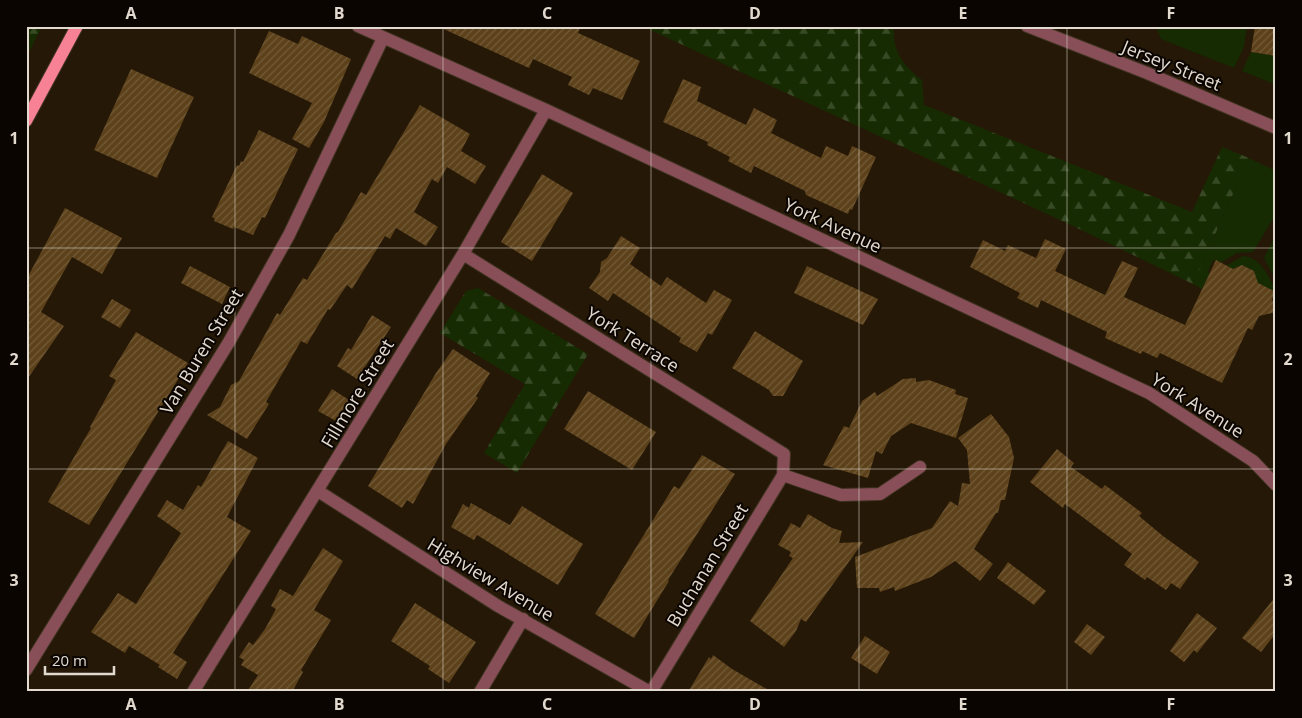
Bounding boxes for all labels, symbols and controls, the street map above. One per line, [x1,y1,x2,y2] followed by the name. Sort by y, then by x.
[125,2,137,24] text: A
[334,2,344,24] text: B
[542,2,552,24] text: C
[749,2,761,24] text: D
[959,2,968,24] text: E
[1167,2,1175,24] text: F
[1117,33,1225,96] street label: Jersey Street
[9,127,19,149] text: 1
[1283,127,1293,149] text: 1
[780,192,886,258] street label: York Avenue
[154,284,248,418] street label: Van Buren Street
[582,301,684,377] street label: York Terrace
[315,334,399,452] street label: Fillmore Street
[9,348,19,370] text: 2
[1283,348,1293,370] text: 2
[1147,367,1249,443] street label: York Avenue
[661,499,753,631] street label: Buchanan Street
[423,532,559,626] street label: Highview Avenue
[9,569,19,591] text: 3
[1283,569,1293,591] text: 3
[45,643,114,675] scale bar
[52,650,87,670] text: 20 m
[125,693,137,715] text: A
[334,693,344,715] text: B
[542,693,552,715] text: C
[749,693,761,715] text: D
[959,693,968,715] text: E
[1167,693,1175,715] text: F

